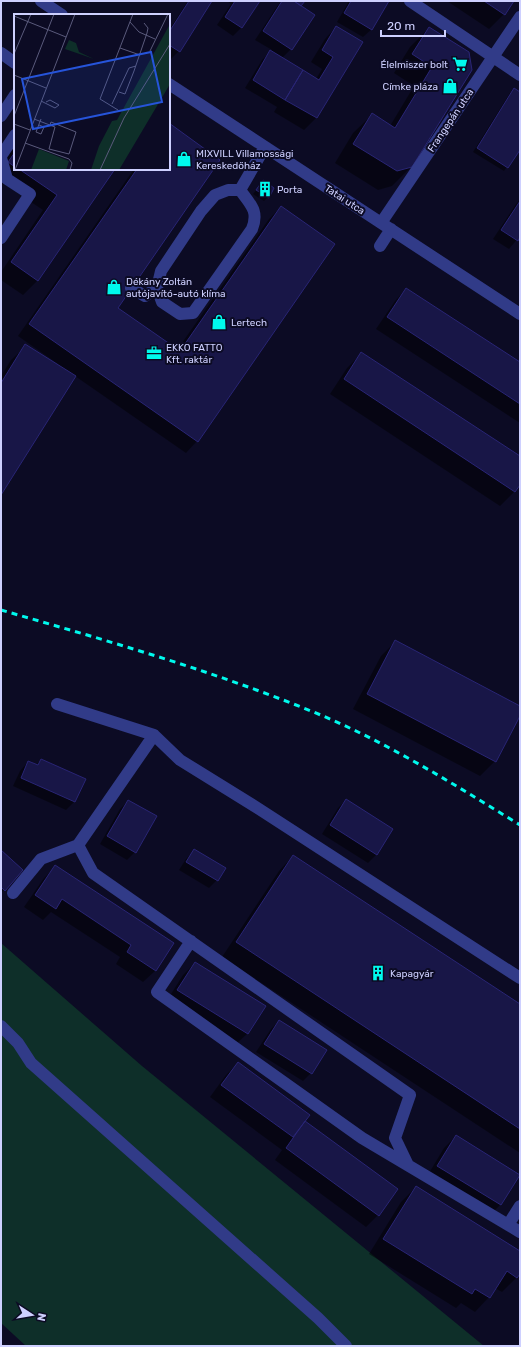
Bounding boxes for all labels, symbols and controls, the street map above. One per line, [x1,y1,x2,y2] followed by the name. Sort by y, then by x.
[381,12,445,38] scale bar
[14,14,170,170] inset map
[387,19,415,33] text: 20 m
[451,55,469,73] supermarket icon: Élelmiszer bolt
[380,59,448,71] place label: Élelmiszer bolt
[441,77,459,95] shop icon: Címke pláza
[383,81,438,93] place label: Címke pláza
[425,87,476,154] street label: Frangepán utca
[196,148,294,172] place label: MIXVILL Villamossági Kereskedőház
[175,150,193,168] shop icon: MIXVILL Villamossági Kereskedőház
[256,180,274,198] building icon: Porta
[322,182,367,217] street label: Tatai utca
[277,184,302,196] place label: Porta
[126,276,226,300] place label: Dékány Zoltán autójavító-autó klíma
[105,278,123,296] shop icon: Dékány Zoltán autójavító-autó klíma
[210,313,228,331] shop icon: Lertech
[231,317,267,329] place label: Lertech
[166,342,223,366] place label: EKKO FATTO Kft. raktár
[145,344,163,362] office icon: EKKO FATTO Kft. raktár
[369,964,387,982] building icon: Kapagyár
[390,968,434,980] place label: Kapagyár
[12,1295,52,1335] north arrow
[34,1312,48,1322] text: N

